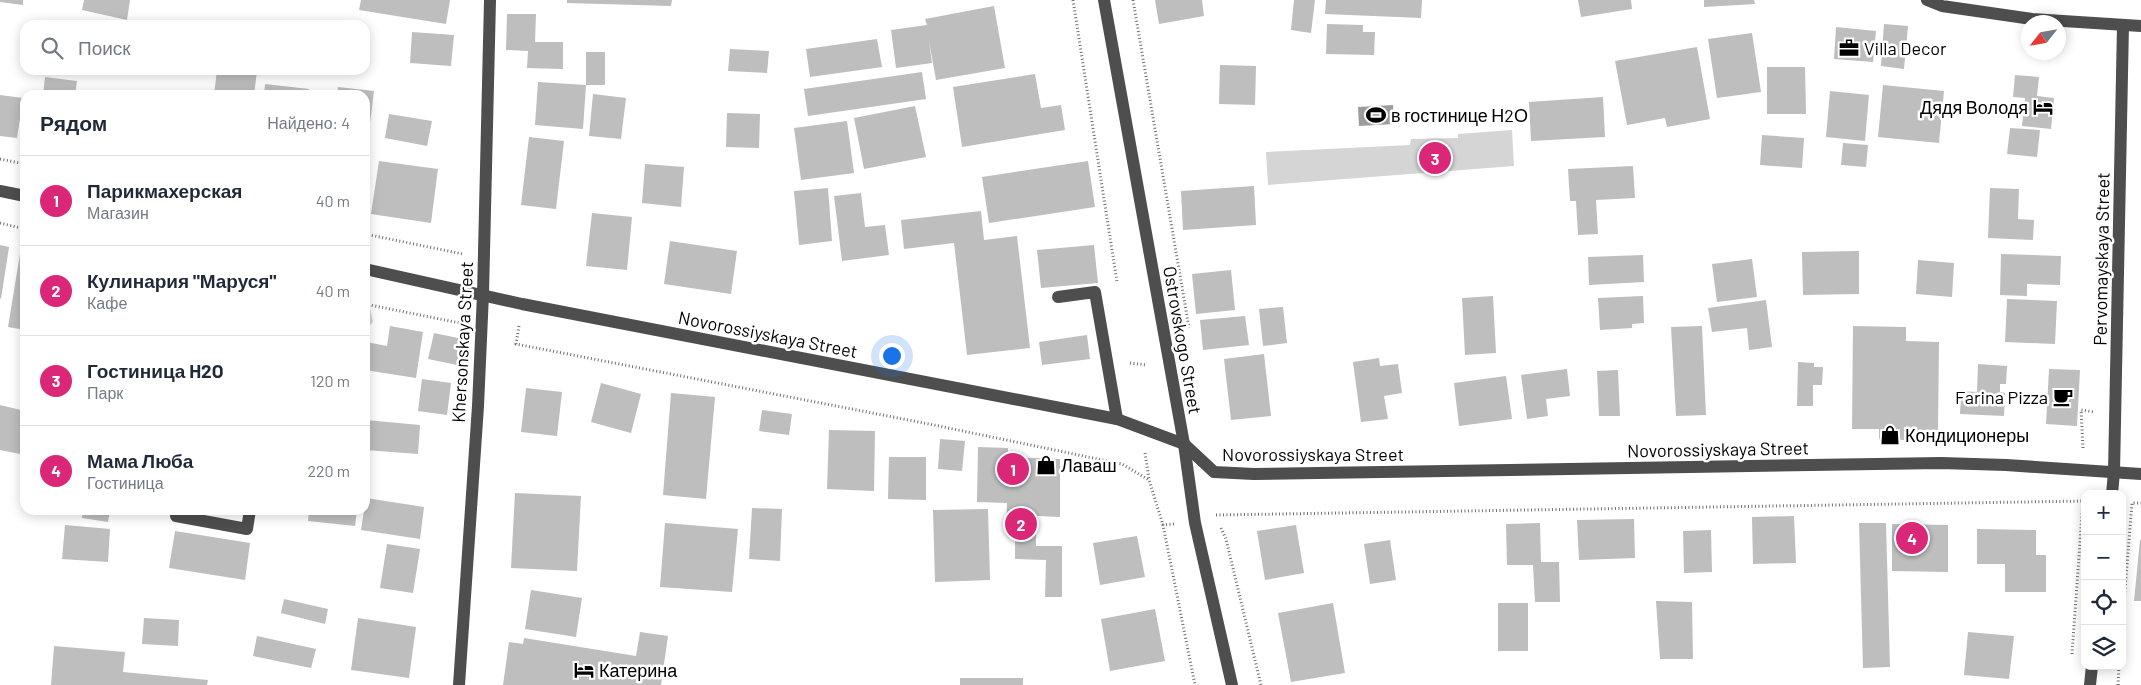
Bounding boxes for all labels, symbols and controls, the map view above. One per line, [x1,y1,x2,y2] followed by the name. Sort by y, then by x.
[2021,15,2066,60] north arrow
[20,20,370,75] search box
[38,34,66,62] icon: search
[78,36,131,59] text: Поиск
[1838,37,1860,59] office icon: Villa Decor
[1864,37,1947,59] place label: Villa Decor
[1920,96,2028,118] place label: Дядя Володя
[2032,96,2054,118] hotel icon: Дядя Володя
[1365,104,1387,126] sports icon: в гостинице Н2О
[1391,104,1528,126] place label: в гостинице Н2О
[40,110,107,135] text: Рядом
[267,113,350,132] text: Найдено: 4
[1419,139,1451,177] pin: 3
[2088,172,2114,346] street label: Pervomayskaya Street
[87,179,242,202] text: Парикмахерская
[53,191,59,210] text: 1
[316,191,350,210] text: 40 m
[87,203,149,222] text: Магазин
[447,261,477,423] street label: Khersonskaya Street
[1159,264,1207,416] street label: Ostrovskogo Street
[87,269,276,292] text: Кулинария "Маруся"
[52,281,60,300] text: 2
[316,281,350,300] text: 40 m
[87,293,127,312] text: Кафе
[677,306,859,362] street label: Novorossiyskaya Street
[879,343,905,369] your location
[87,359,224,382] text: Гостиница H2O
[52,371,60,390] text: 3
[310,371,350,390] text: 120 m
[87,383,123,402] text: Парк
[1955,386,2048,408] place label: Farina Pizza
[2052,386,2074,408] cafe icon: Farina Pizza
[1879,424,1901,446] shop icon: Кондиционеры
[1905,424,2029,446] place label: Кондиционеры
[1627,436,1809,462] street label: Novorossiyskaya Street
[1222,443,1404,465] street label: Novorossiyskaya Street
[87,449,193,472] text: Мама Люба
[997,450,1029,488] pin: 1
[1035,454,1057,476] shop icon: Лаваш
[1061,454,1117,476] place label: Лаваш
[51,461,61,480] text: 4
[307,461,350,480] text: 220 m
[87,473,164,492] text: Гостиница
[2081,490,2126,670] map controls
[2081,490,2126,535] button: +
[1005,505,1037,543] pin: 2
[1896,519,1928,557] pin: 4
[2081,535,2126,580] button: −
[2081,580,2126,625] button: locate
[2081,625,2126,670] button: layers
[573,659,595,681] hotel icon: Катерина
[599,659,678,681] place label: Катерина

